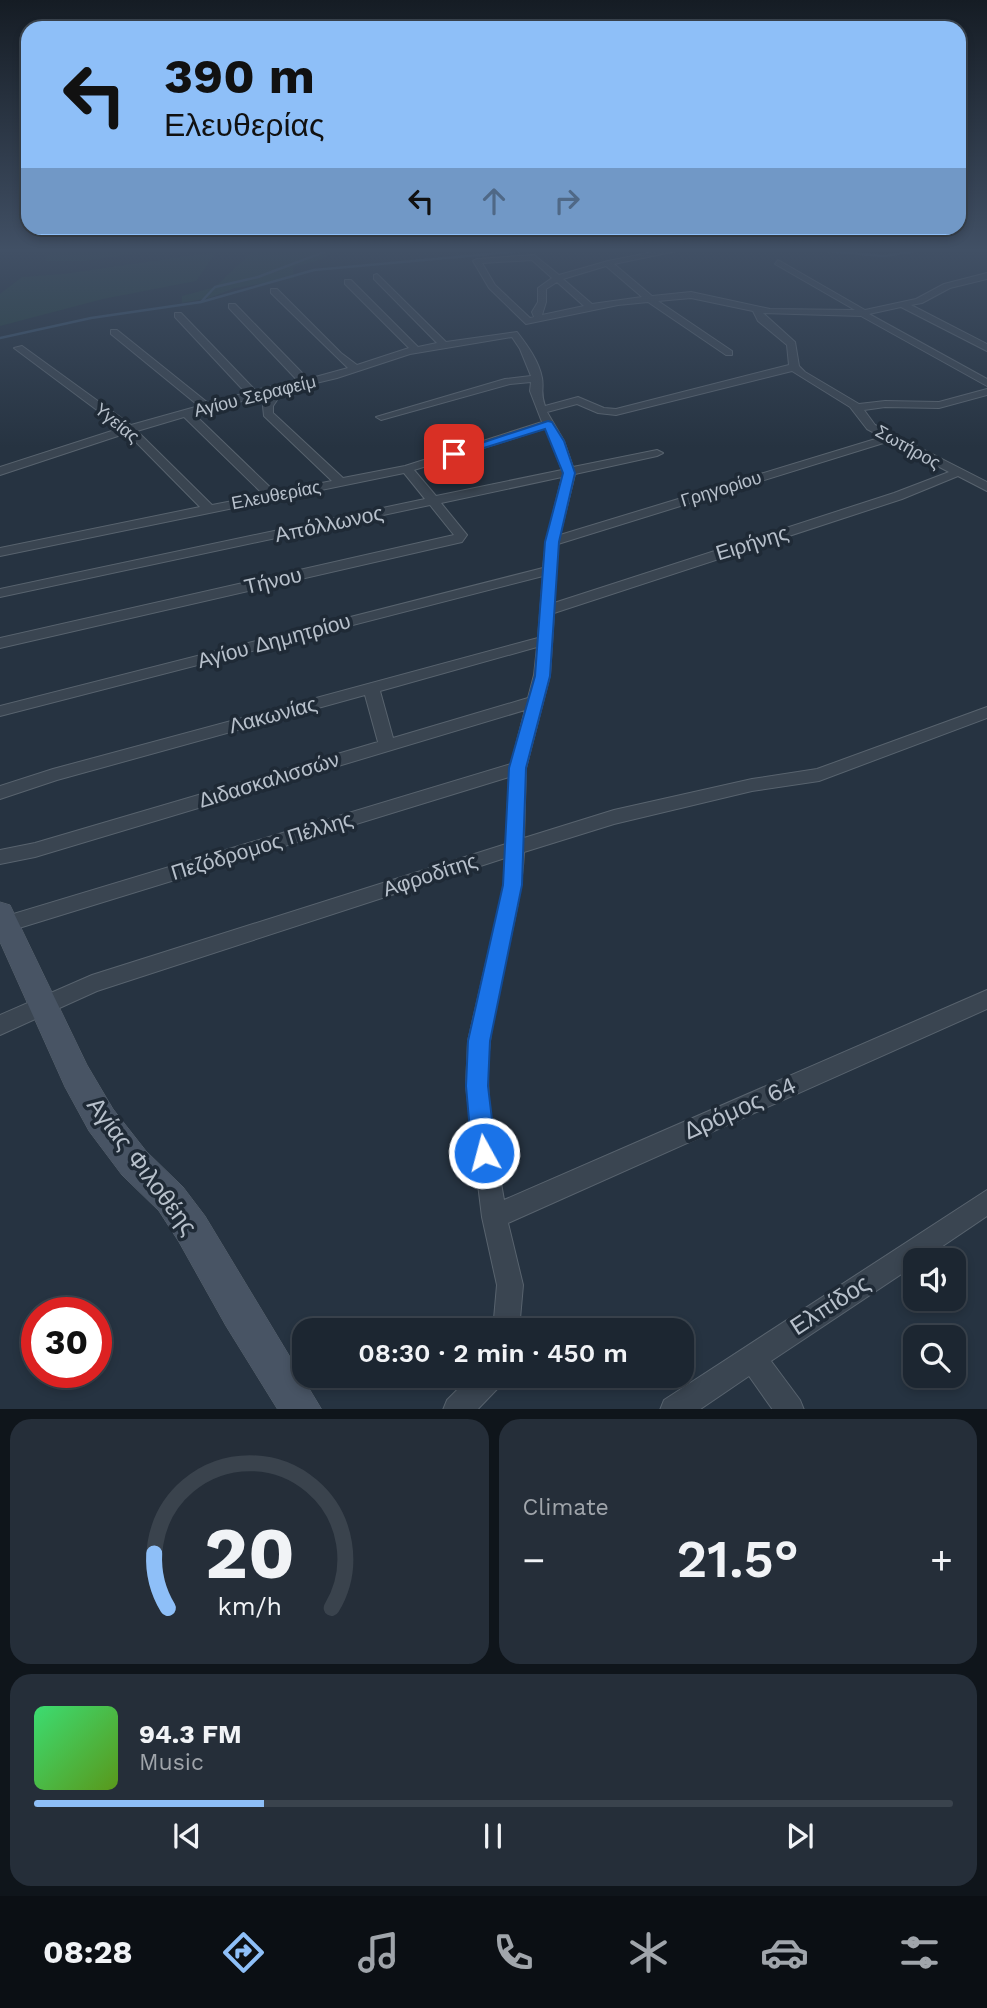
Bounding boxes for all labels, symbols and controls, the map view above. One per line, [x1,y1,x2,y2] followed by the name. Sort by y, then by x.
[164,47,315,105] text: 390 m
[49,49,140,140] icon: left
[164,106,324,144] text: Ελευθερίας
[402,182,440,220] icon: left
[475,182,513,220] icon: ahead
[548,182,586,220] icon: right
[192,370,318,421] street label: Αγίου Σεραφείμ
[91,398,144,447] street label: Υγείας
[872,420,945,473] street label: Σωτήρος
[424,424,484,484] pin
[435,435,473,473] icon: arrive
[678,466,764,511] street label: Γρηγορίου
[230,476,323,513] street label: Ελευθερίας
[272,500,385,547] street label: Απόλλωνος
[713,520,791,565] street label: Ειρήνης
[242,562,304,599] street label: Τήνου
[195,608,353,673] street label: Αγίου Δημητρίου
[226,691,320,738] street label: Λακωνίας
[195,746,342,813] street label: Διδασκαλισσών
[168,806,356,885] street label: Πεζόδρομος Πέλλης
[380,848,480,902] street label: Αφροδίτης
[679,1071,801,1145] street label: Δρόμος 64
[81,1092,203,1240] street label: Αγίας Φιλοθέης
[447,1116,521,1190] position arrow
[903,1248,966,1388] map controls
[903,1248,966,1311] button: sound
[785,1269,875,1341] street label: Ελπίδος
[21,1297,112,1388] speed limit sign: 30
[903,1325,966,1388] button: search
[358,1338,628,1368] text: 08:30 · 2 min · 450 m
[523,1494,609,1521] text: Climate
[204,1510,294,1596] text: 20
[677,1529,799,1590] text: 21.5°
[523,1538,545,1582] text: −
[930,1538,953,1582] text: +
[217,1591,281,1620] text: km/h
[139,1719,242,1749] text: 94.3 FM
[139,1749,204,1776] text: Music
[168,1817,206,1855] icon: previous
[474,1817,512,1855] icon: pause
[781,1817,819,1855] icon: next
[219,1928,268,1977] icon: directions
[354,1928,403,1977] icon: music
[489,1928,538,1977] icon: phone
[624,1928,673,1977] icon: climate
[760,1928,809,1977] icon: car
[895,1928,944,1977] icon: filters
[43,1933,133,1971] text: 08:28

